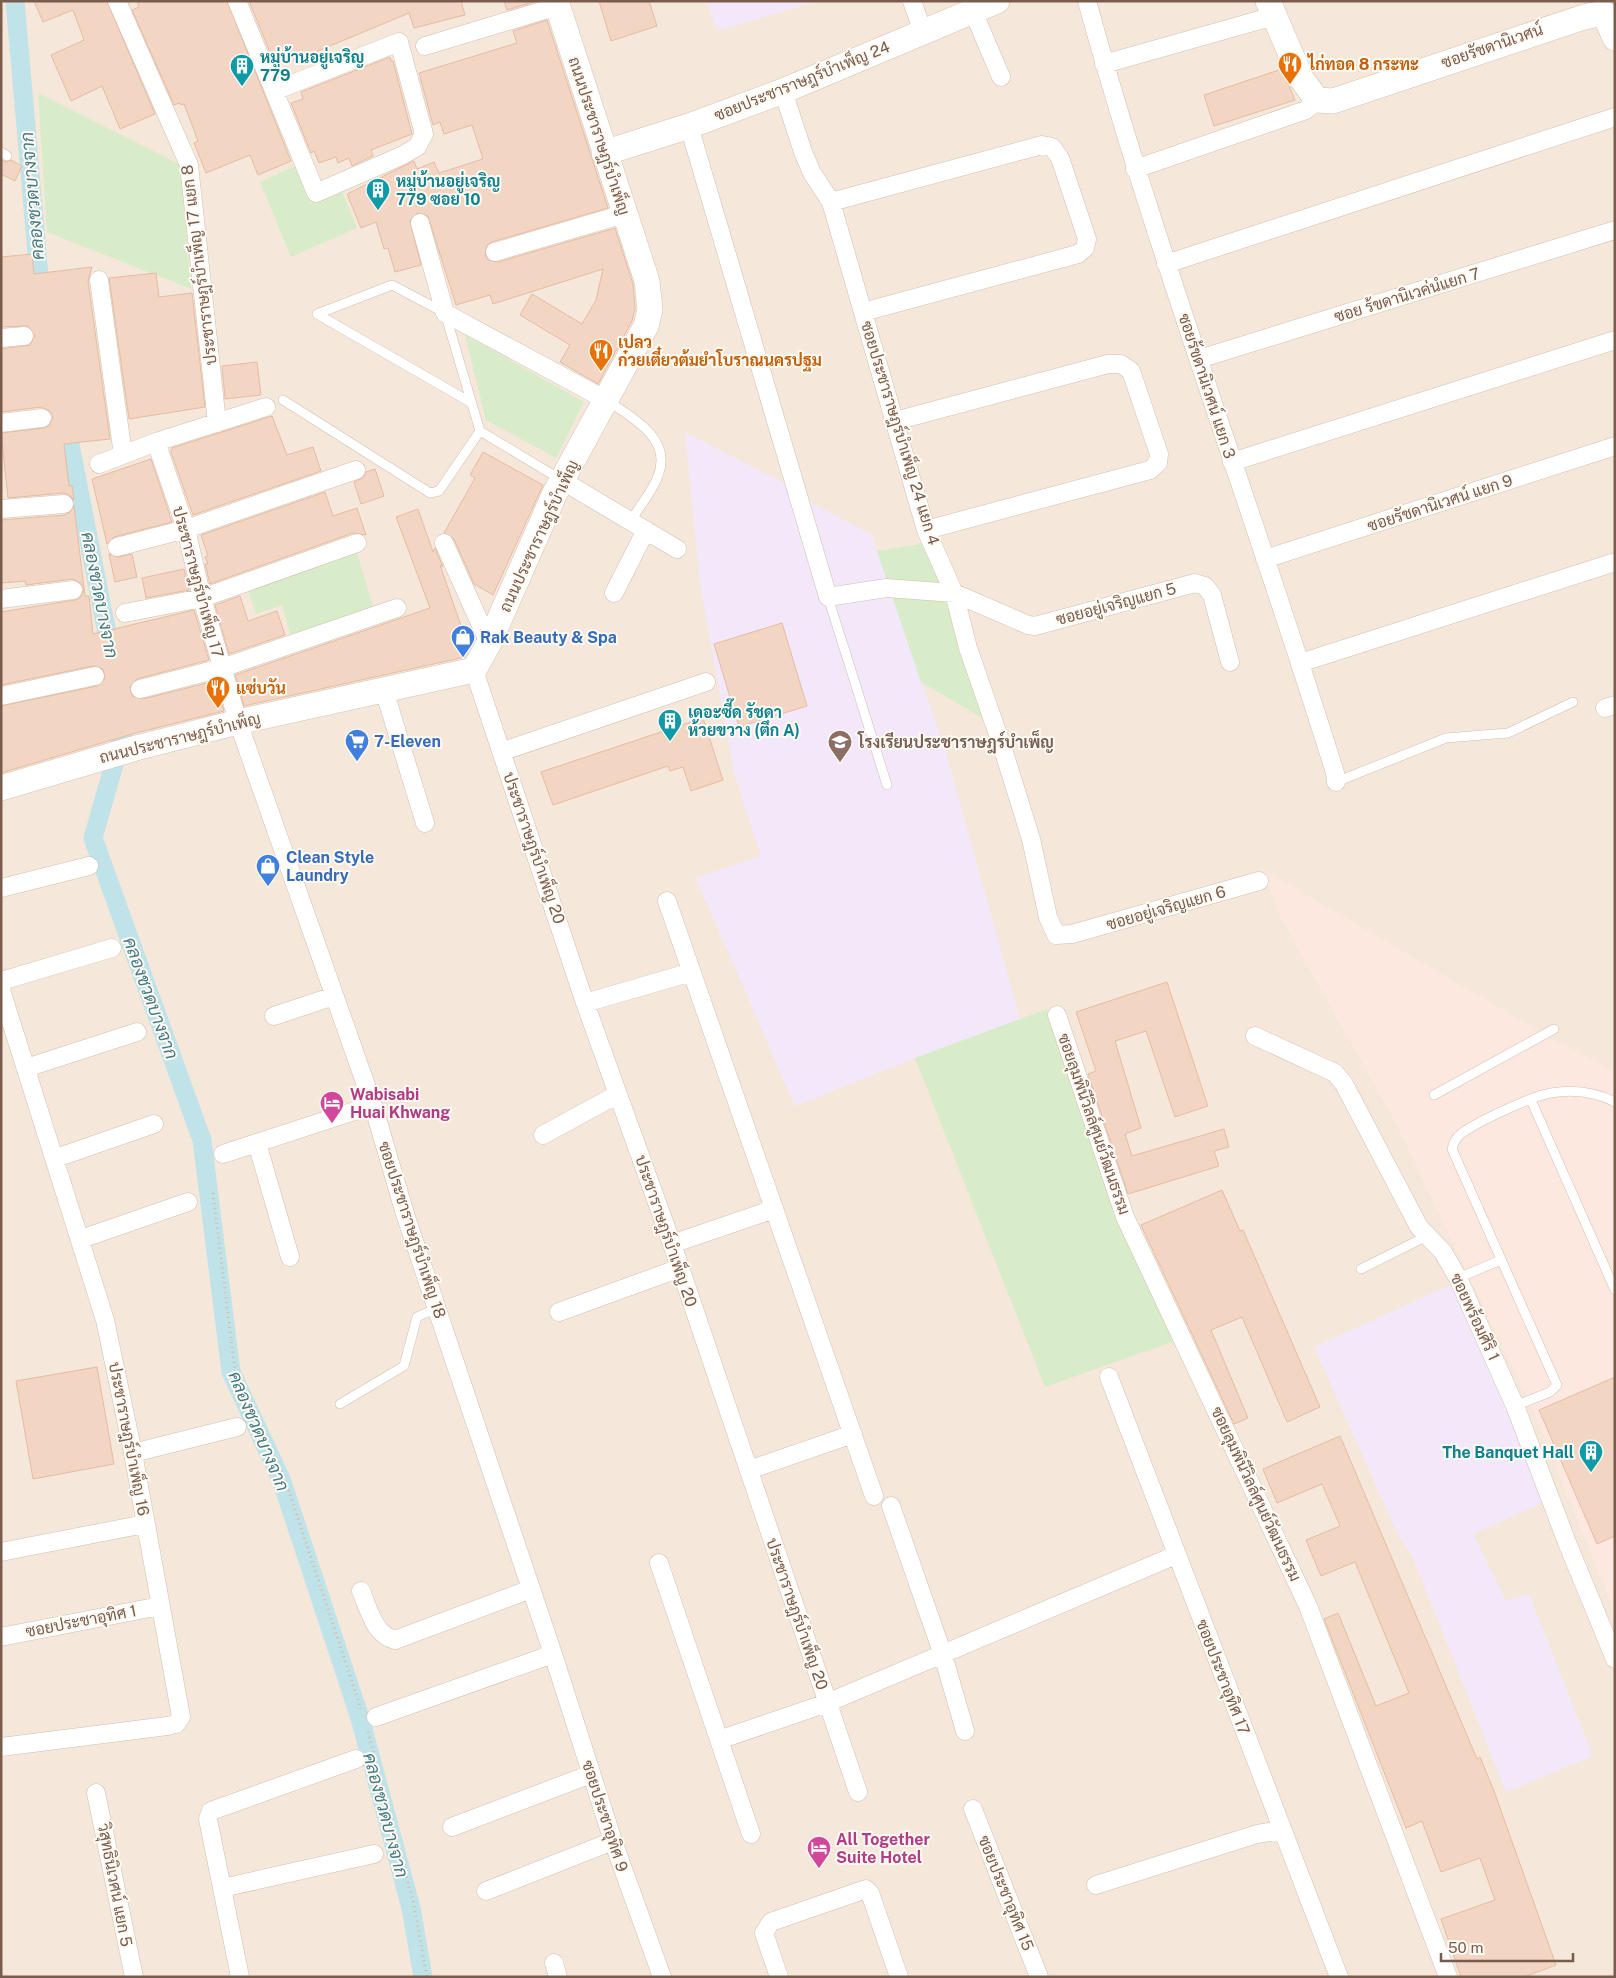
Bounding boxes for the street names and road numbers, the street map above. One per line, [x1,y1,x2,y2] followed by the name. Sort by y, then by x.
[1438,17,1545,72] street label: ซอยรัชดานิเวศน์
[710,33,893,126] street label: ซอยประชาราษฎร์บำเพ็ญ 24
[563,53,637,218] street label: ถนนประชาราษฎร์บำเพ็ญ
[173,164,222,367] street label: ประชาราษฎร์บำเพ็ญ 17 แยก 8
[1332,263,1482,326] street label: ซอย ร้ขดานิเวค่นํแยก 7
[1175,310,1242,461] street label: ซอยร้ขดานิเวศน์ แยก 3
[856,318,947,548] street label: ซอยประชาราษฎร์บำเพ็ญ 24 แยก 4
[492,455,584,615] street label: ถนนประชาราษฎร์บำเพ็ญ
[1364,468,1515,535] street label: ซอยรัชดานิเวศน์ แยก 9
[168,503,231,660] street label: ประชาราษฎร์บำเพ็ญ 17
[1054,578,1179,631] street label: ซอยอยู่เจริญแยก 5
[96,705,263,768] street label: ถนนประชาราษฎร์บำเพ็ญ
[498,768,573,927] street label: ประชาราษฎร์บำเพ็ญ 20
[1104,881,1228,936] street label: ซอยอยู่เจริญแยก 6
[1052,1030,1137,1218] street label: ซอยลุมพินีวิลล์ศูนย์วัฒนธรรม
[373,1138,453,1321] street label: ซอยประชาราษฎร์บำเพ็ญ 18
[630,1151,705,1310] street label: ประชาราษฎร์บำเพ็ญ 20
[1446,1270,1505,1364] street label: ซอยพร้อมศิริ 1
[104,1360,157,1518] street label: ประชาราษฎร์บำเพ็ญ 16
[1205,1402,1308,1585] street label: ซอยลุมพินีวิลล์ศูนย์วัฒนธรรม
[761,1534,836,1693] street label: ประชาราษฎร์บำเพ็ญ 20
[24,1601,138,1643] street label: ซอยประชาอุทิศ 1
[1190,1617,1254,1738] street label: ซอยประชาอุทิศ 17
[576,1758,632,1875] street label: ซอยประชาอุทิศ 9
[92,1820,139,1949] street label: วิสุทธินิเวศน์ แยก 5
[972,1833,1038,1954] street label: ซอยประชาอุทิศ 15

